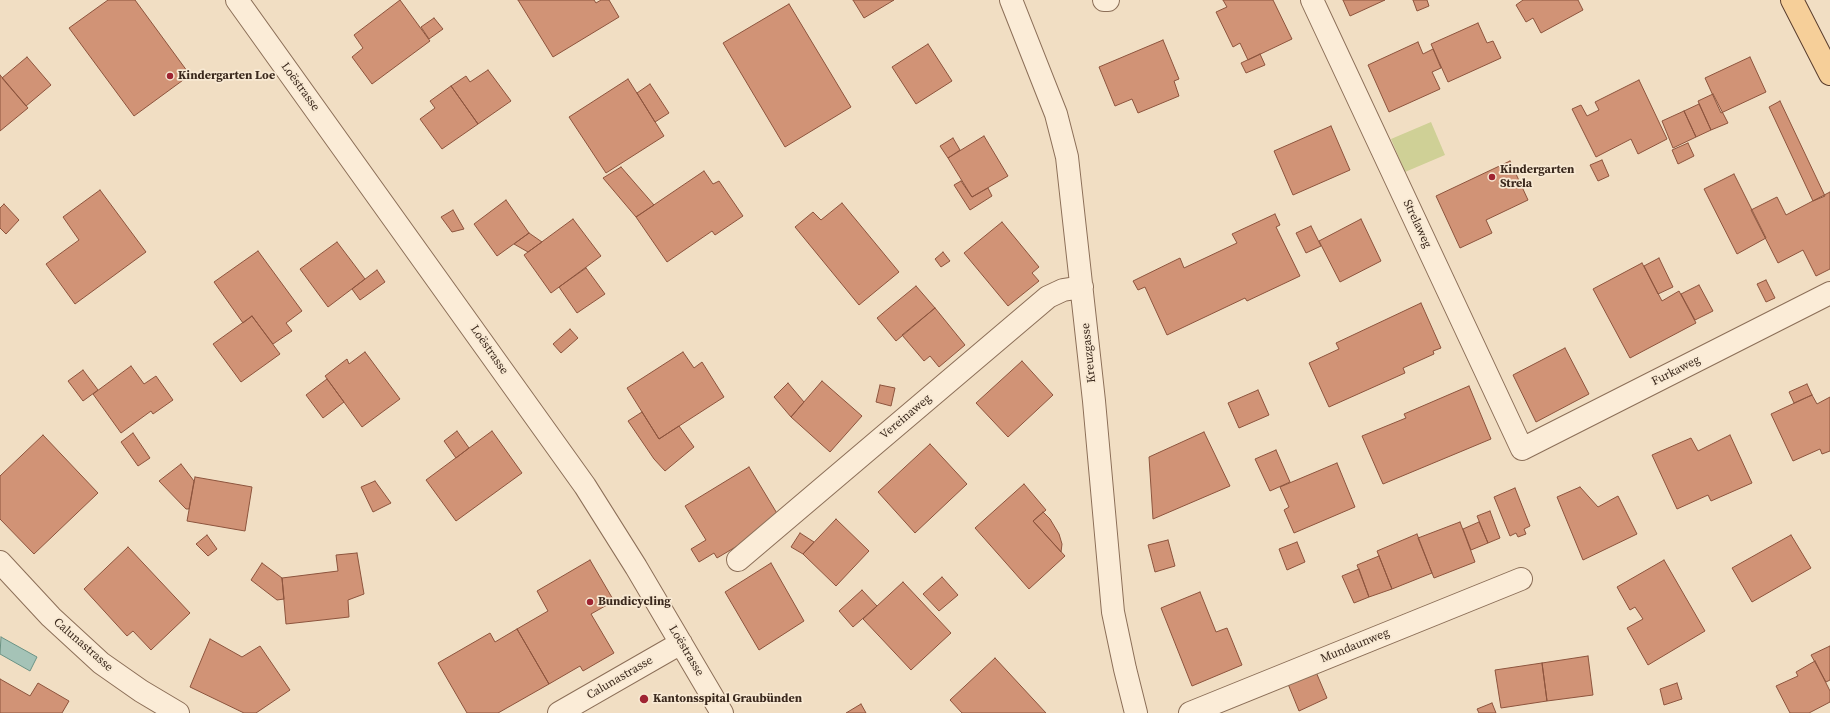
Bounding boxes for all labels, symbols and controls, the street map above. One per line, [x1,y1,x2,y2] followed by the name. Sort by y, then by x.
[278,60,322,114] street label: Loëstrasse
[178,69,275,83] place label: Kindergarten Loe
[165,71,175,81] marker: Kindergarten Loe
[1500,163,1575,191] place label: Kindergarten Strela
[1487,172,1497,182] marker: Kindergarten Strela
[1400,198,1434,250] street label: Strelaweg
[1079,322,1099,384] street label: Kreuzgasse
[467,323,511,377] street label: Loëstrasse
[1649,353,1703,389] street label: Furkaweg
[877,391,935,443] street label: Vereinaweg
[598,595,671,609] place label: Bundicycling
[585,597,595,607] marker: Bundicycling
[50,615,116,675] street label: Calunastrasse
[665,623,707,679] street label: Loëstrasse
[1319,626,1391,666] street label: Mundaunweg
[584,653,656,703] street label: Calunastrasse
[653,692,802,706] place label: Kantonsspital Graubünden
[638,693,650,705] marker: Kantonsspital Graubünden

